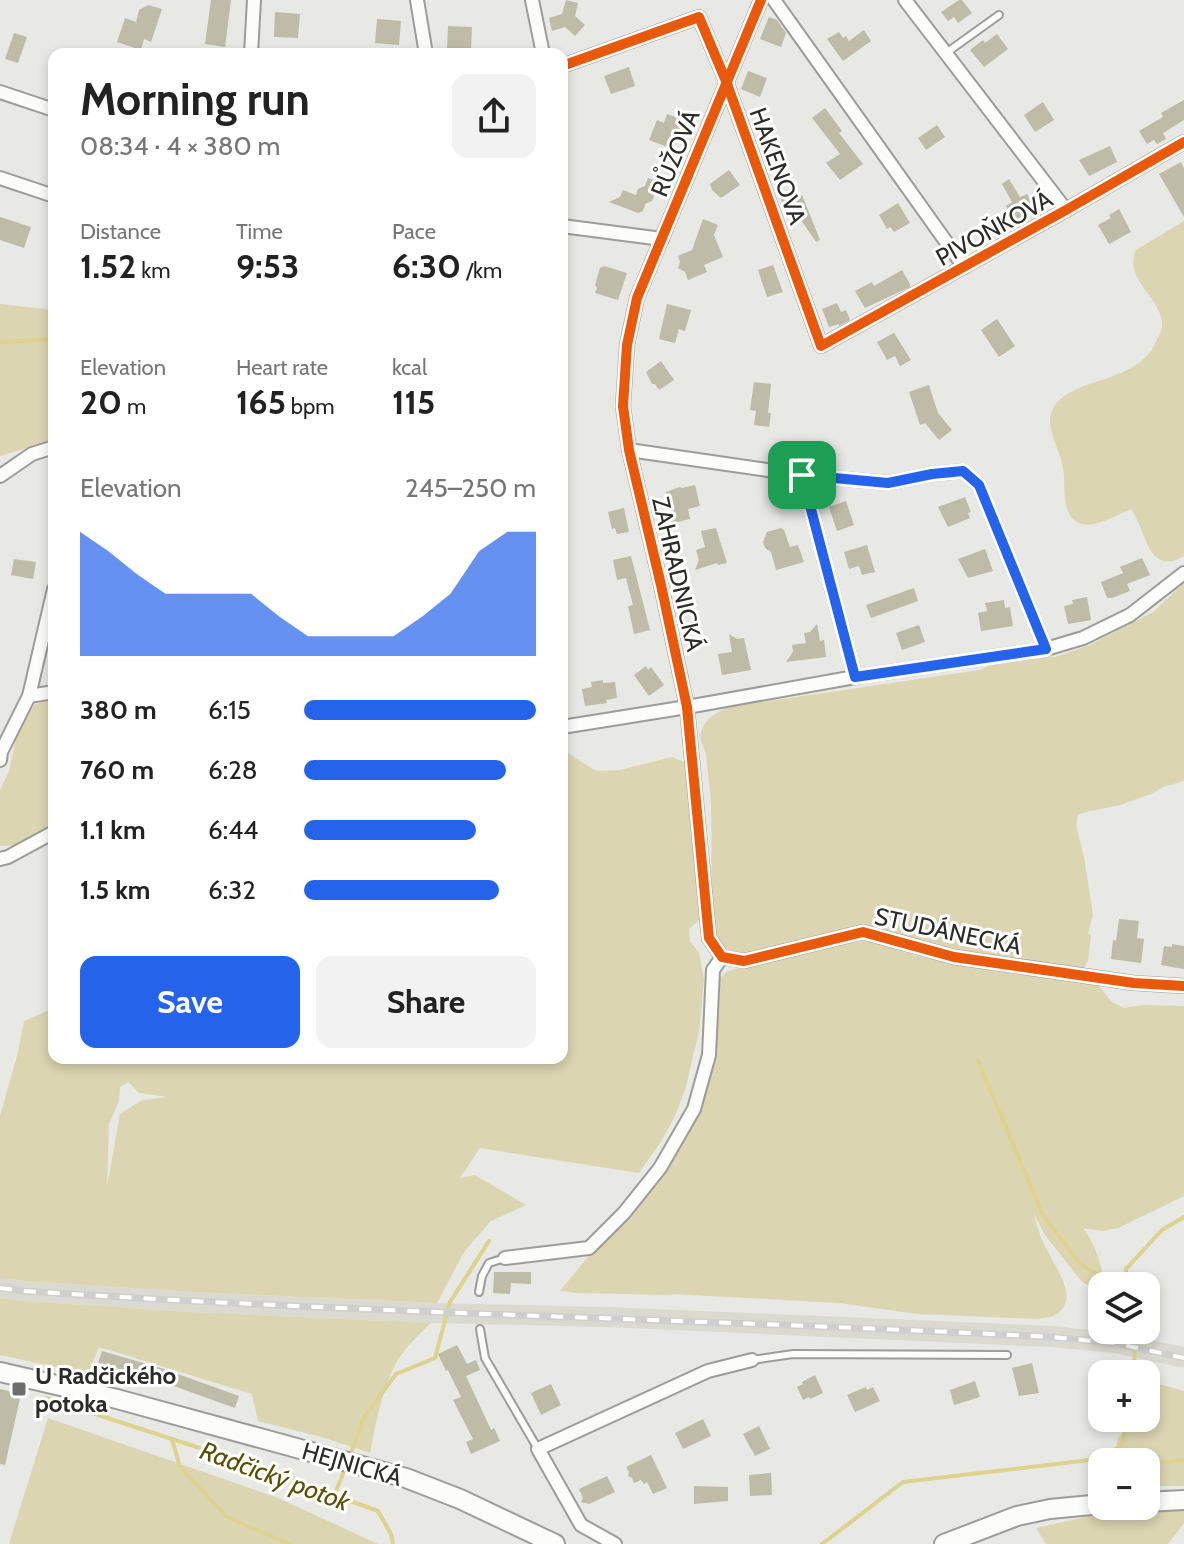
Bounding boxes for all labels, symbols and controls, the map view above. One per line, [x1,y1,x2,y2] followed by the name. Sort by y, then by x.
[80,73,310,126] text: Morning run
[452,74,536,158] button: share
[744,104,813,228] street label: HAKENOVA
[645,105,706,201] street label: RŮŽOVÁ
[80,130,280,162] text: 08:34 · 4 × 380 m
[931,184,1058,272] street label: PIVOŇKOVÁ
[80,218,161,245] text: Distance
[236,218,283,245] text: Time
[392,218,436,245] text: Pace
[80,245,136,287] text: 1.52
[236,245,299,287] text: 9:53
[392,245,461,287] text: 6:30
[136,257,170,284] text: km
[461,257,502,284] text: /km
[80,354,166,381] text: Elevation
[236,354,328,381] text: Heart rate
[392,354,427,381] text: kcal
[80,381,122,423] text: 20
[236,381,286,423] text: 165
[392,381,435,423] text: 115
[122,393,146,420] text: m
[286,393,335,420] text: bpm
[768,441,836,509] pin
[780,453,824,497] icon: arrive
[80,472,182,504] text: Elevation
[405,472,536,504] text: 245–250 m
[646,494,710,654] street label: ZAHRADNICKÁ
[80,694,157,726] text: 380 m
[208,694,251,726] text: 6:15
[80,754,154,786] text: 760 m
[208,754,258,786] text: 6:28
[80,814,146,846] text: 1.1 km
[208,814,258,846] text: 6:44
[80,874,150,906] text: 1.5 km
[208,874,256,906] text: 6:32
[872,901,1024,961] street label: STUDÁNECKÁ
[80,956,300,1048] button: Save
[316,956,536,1048] button: Share
[1088,1272,1160,1520] map controls
[1088,1272,1160,1344] button: layers
[1088,1360,1160,1432] button: +
[35,1361,177,1418] place label: U Radčického potoka
[10,1380,28,1398] marker: U Radčického potoka
[196,1434,355,1518] water label: Radčický potok
[299,1436,405,1492] street label: HEJNICKÁ
[1088,1448,1160,1520] button: −

